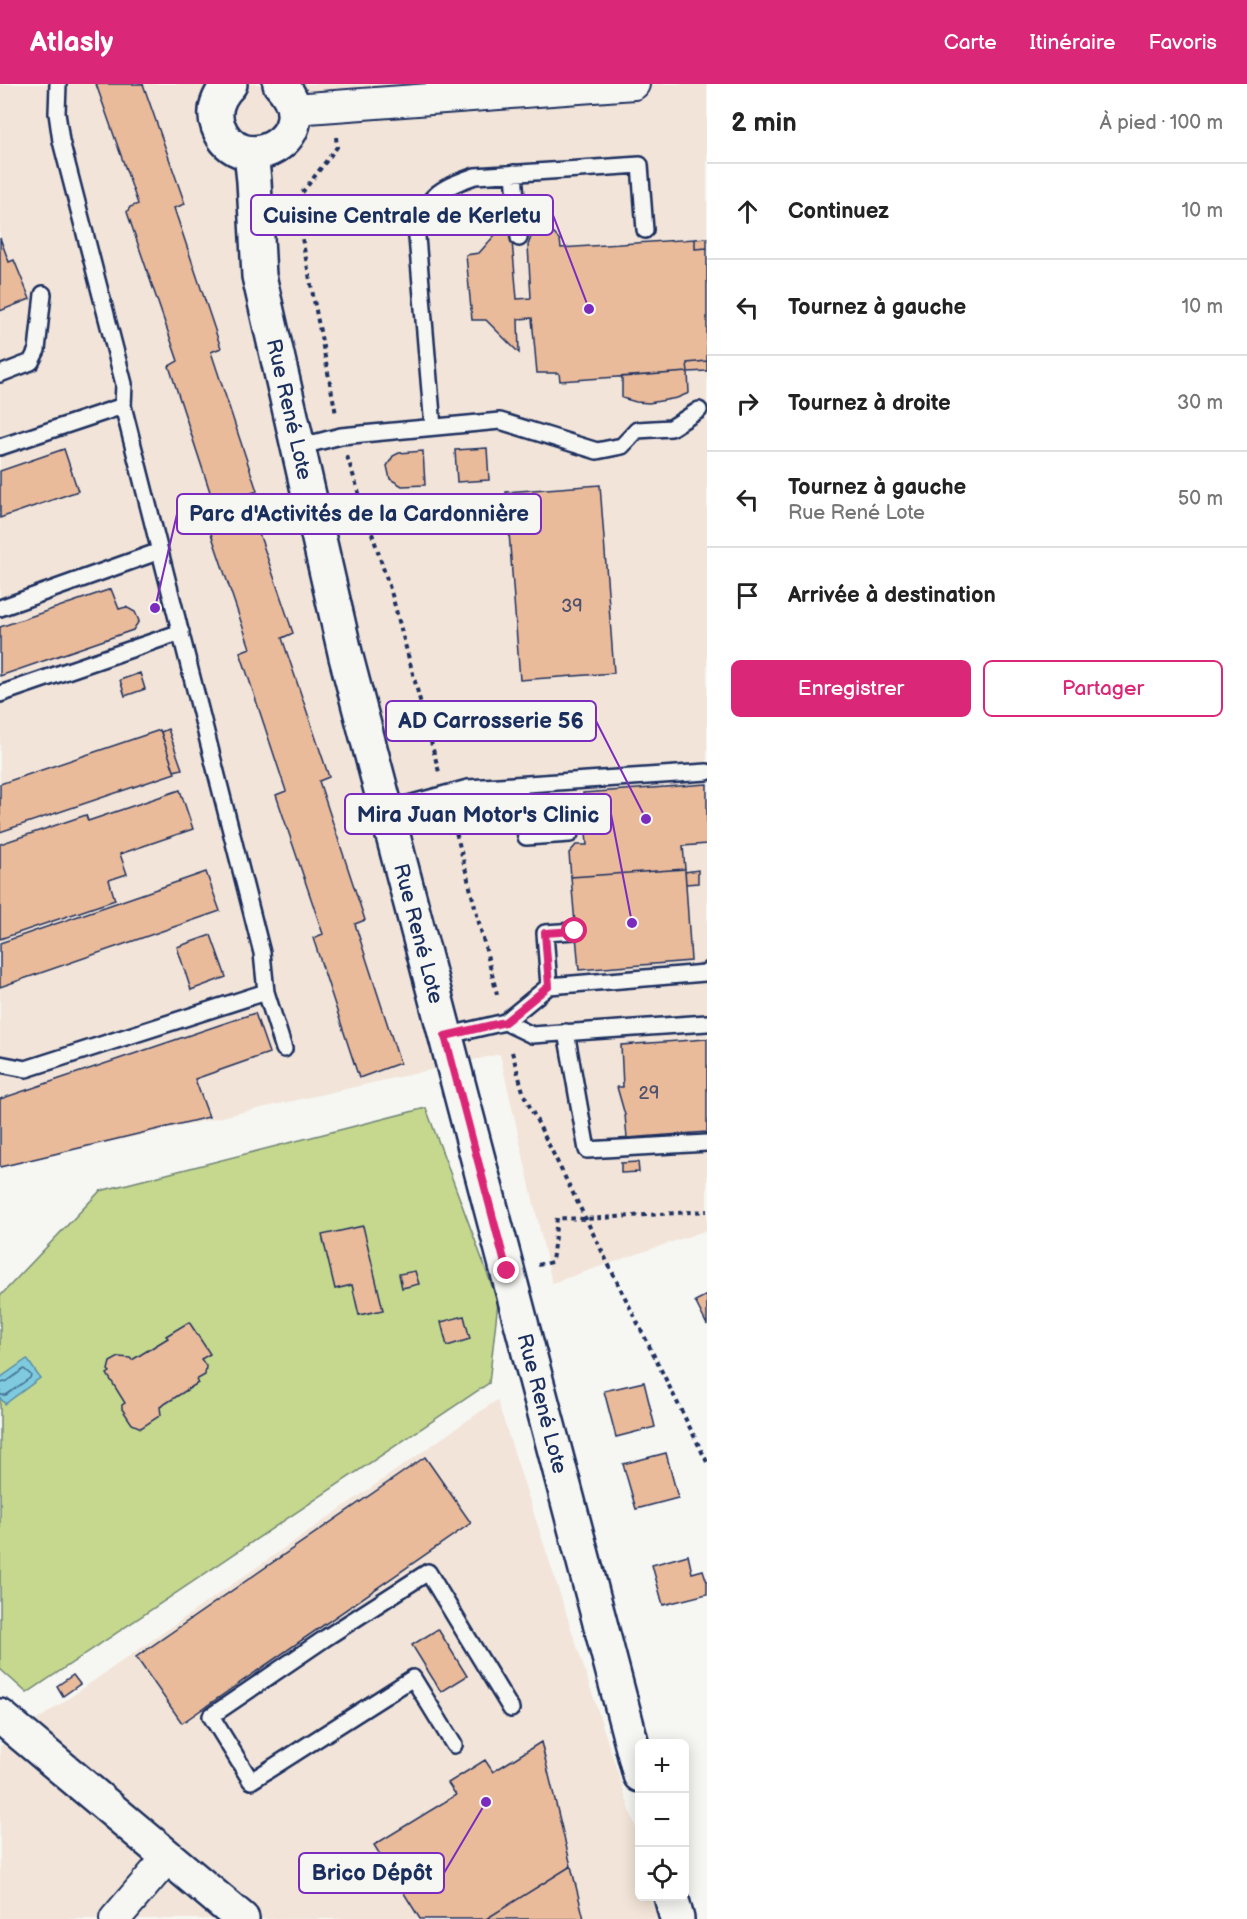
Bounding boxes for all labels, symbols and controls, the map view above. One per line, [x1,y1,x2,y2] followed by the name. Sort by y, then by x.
[30,26,113,59] text: Atlasly
[944,30,997,55] text: Carte
[1030,30,1116,55] text: Itinéraire
[1149,30,1217,55] text: Favoris
[731,108,797,139] text: 2 min
[1100,111,1223,135] text: À pied · 100 m
[251,195,553,235] callout: Cuisine Centrale de Kerletu
[731,195,764,228] icon: ahead
[788,198,889,225] text: Continuez
[1182,199,1223,223] text: 10 m
[263,203,541,230] text: Cuisine Centrale de Kerletu
[731,291,764,324] icon: left
[788,294,966,321] text: Tournez à gauche
[1182,295,1223,319] text: 10 m
[261,337,317,482] street label: Rue René Lote
[731,387,764,420] icon: right
[788,390,951,417] text: Tournez à droite
[1177,391,1223,415] text: 30 m
[788,474,966,501] text: Tournez à gauche
[731,483,764,516] icon: left
[1178,487,1223,511] text: 50 m
[177,494,541,534] callout: Parc d'Activités de la Cardonnière
[189,501,529,528] text: Parc d'Activités de la Cardonnière
[788,501,925,525] text: Rue René Lote
[731,579,764,612] icon: arrive
[788,582,996,609] text: Arrivée à destination
[561,596,583,617] house number: 39
[731,660,971,717] button: Enregistrer
[983,660,1223,717] button: Partager
[386,701,596,741] callout: AD Carrosserie 56
[397,708,584,735] text: AD Carrosserie 56
[345,794,611,834] callout: Mira Juan Motor's Clinic
[357,802,599,829] text: Mira Juan Motor's Clinic
[388,861,449,1006] street label: Rue René Lote
[561,917,587,943] route start
[638,1083,660,1104] house number: 29
[493,1257,519,1283] route end
[511,1331,572,1476] street label: Rue René Lote
[635,1739,689,1901] map controls
[635,1739,689,1793] button: +
[635,1793,689,1847] button: −
[635,1847,689,1901] button: locate
[299,1853,444,1893] callout: Brico Dépôt
[311,1860,433,1887] text: Brico Dépôt

